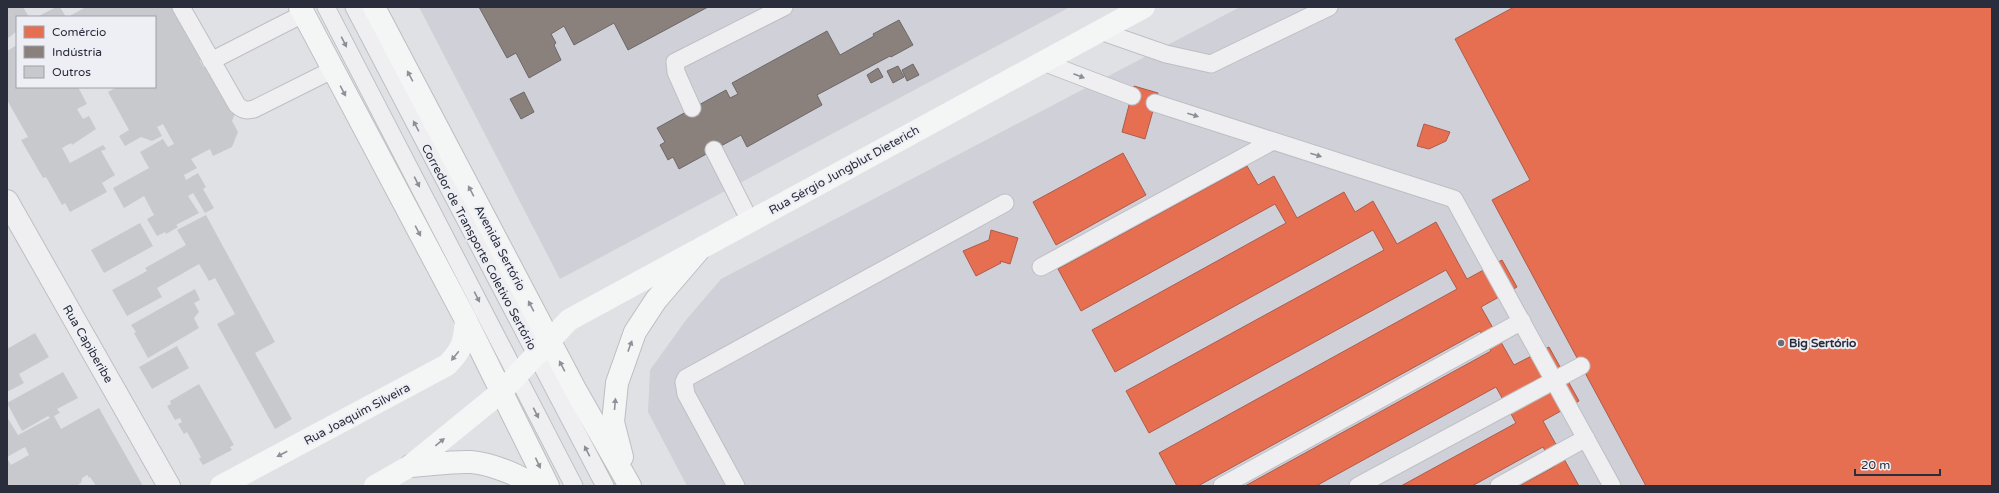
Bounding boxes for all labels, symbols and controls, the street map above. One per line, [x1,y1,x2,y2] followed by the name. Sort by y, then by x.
[16,16,156,88] legend
[52,25,106,39] text: Comércio
[341,36,348,47] one-way arrow
[52,45,102,59] text: Indústria
[52,65,91,79] text: Outros
[407,70,414,82] one-way arrow
[1074,73,1086,79] one-way arrow
[340,85,347,97] one-way arrow
[1187,112,1199,118] one-way arrow
[413,120,420,131] one-way arrow
[766,123,922,217] street label: Rua Sérgio Jungblut Dieterich
[419,142,539,352] street label: Corredor de Transporte Coletivo Sertório
[1311,152,1323,158] one-way arrow
[414,176,420,188] one-way arrow
[467,185,474,197] one-way arrow
[472,203,528,293] street label: Avenida Sertório
[415,225,421,236] one-way arrow
[474,292,480,303] one-way arrow
[528,300,534,312] one-way arrow
[60,303,116,386] street label: Rua Capiberibe
[1789,336,1856,351] place label: Big Sertório
[1776,338,1786,348] marker: Big Sertório
[627,340,633,352] one-way arrow
[451,351,460,362] one-way arrow
[559,360,566,372] one-way arrow
[302,380,412,448] street label: Rua Joaquim Silveira
[611,398,618,410] one-way arrow
[533,407,539,419] one-way arrow
[434,437,445,446] one-way arrow
[584,446,591,457] one-way arrow
[276,451,287,457] one-way arrow
[1855,451,1940,477] scale bar
[535,458,541,469] one-way arrow
[1861,458,1890,472] text: 20 m

